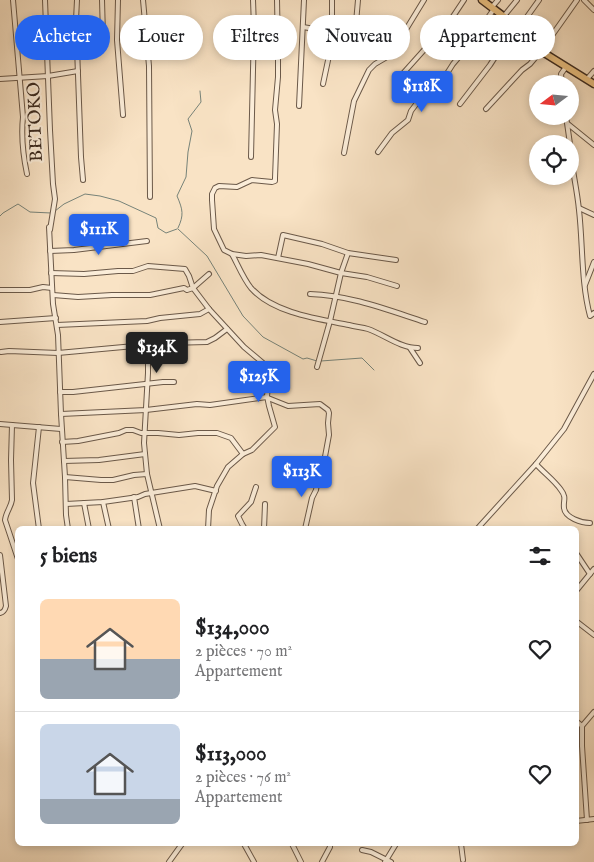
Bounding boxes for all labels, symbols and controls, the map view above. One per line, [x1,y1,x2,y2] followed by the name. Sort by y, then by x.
[15,15,110,60] chip: Acheter
[120,15,203,60] chip: Louer
[213,15,297,60] chip: Filtres
[307,15,410,60] chip: Nouveau
[420,15,555,60] chip: Appartement
[387,70,457,113] pin: $118K
[529,75,579,125] north arrow
[529,75,579,185] map controls
[403,77,441,97] text: $118K
[23,82,49,162] street label: BETOKO
[529,135,579,185] button: locate
[64,214,134,256] pin: $111K
[80,220,118,240] text: $111K
[122,332,192,374] pin: $134K
[137,338,177,358] text: $134K
[224,360,294,403] pin: $125K
[239,367,279,387] text: $125K
[267,456,337,498] pin: $113K
[283,462,321,482] text: $113K
[526,542,554,570] icon: filters
[40,543,97,570] text: 5 biens
[195,615,270,642] text: $134,000
[80,619,140,679] icon: home
[526,635,554,663] icon: heart
[195,642,292,662] text: 2 pièces · 70 m²
[195,662,282,682] text: Appartement
[195,741,267,768] text: $113,000
[80,744,140,804] icon: home
[526,760,554,788] icon: heart
[195,768,291,788] text: 2 pièces · 76 m²
[195,788,282,808] text: Appartement

